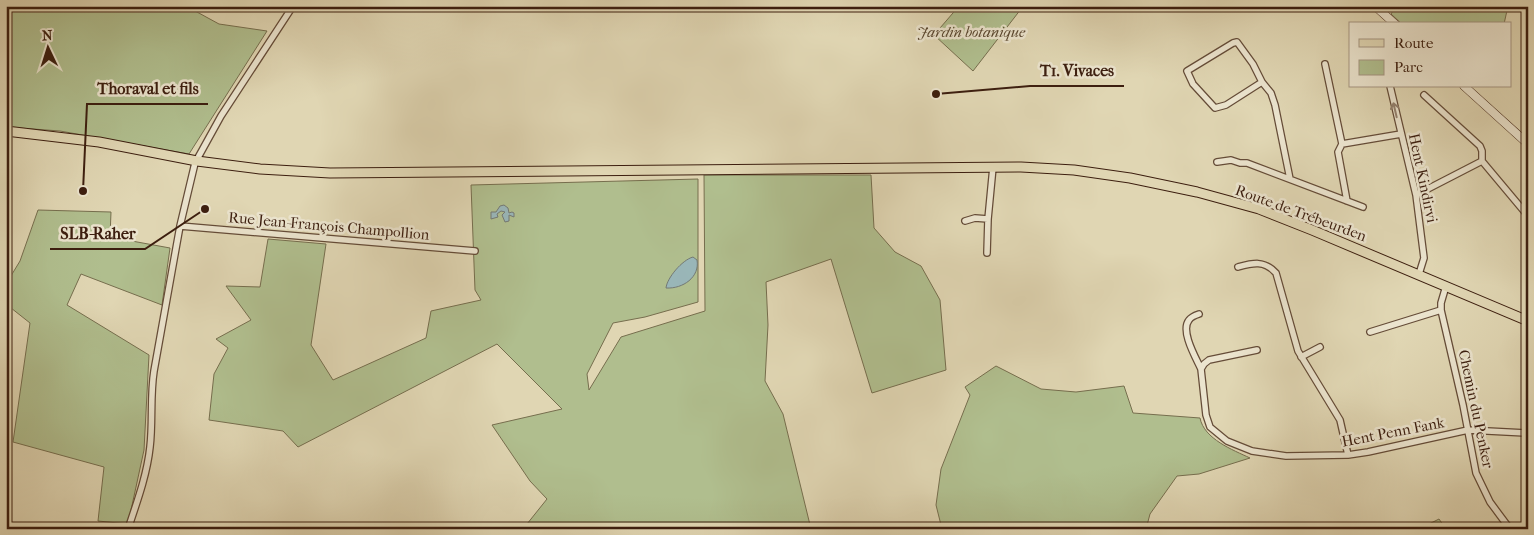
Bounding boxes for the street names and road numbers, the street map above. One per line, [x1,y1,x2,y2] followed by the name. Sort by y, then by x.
[1405,132,1441,225] street label: Hent Kindirvi
[1233,181,1369,245] street label: Route de Trébeurden
[228,208,431,244] street label: Rue Jean-François Champollion
[1455,348,1497,470] street label: Chemin du Penker
[1340,413,1446,451] street label: Hent Penn Fank

